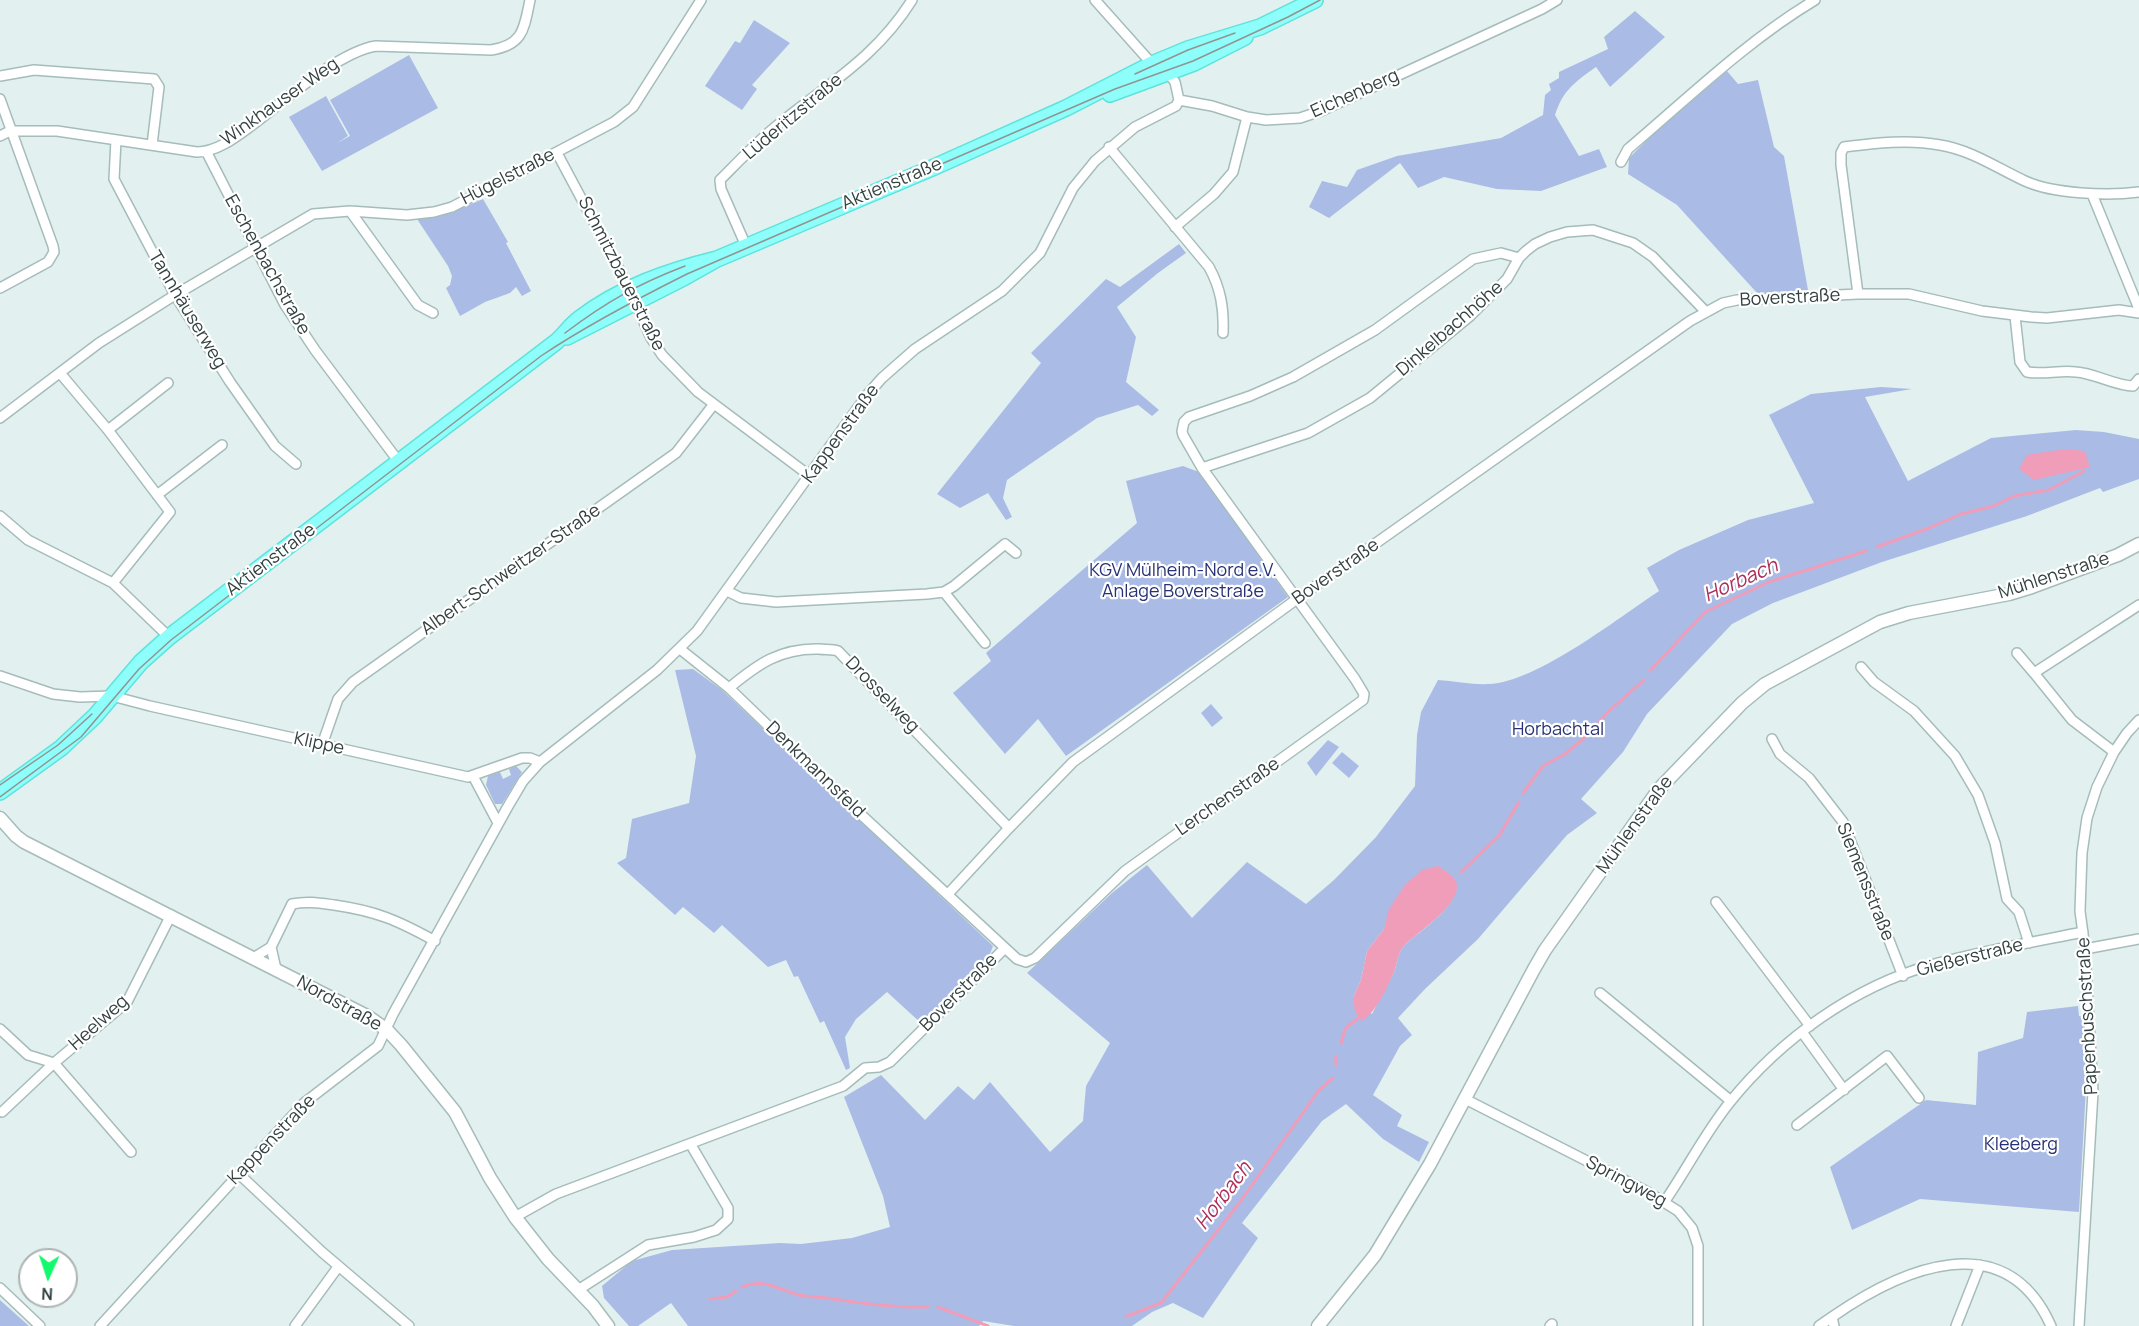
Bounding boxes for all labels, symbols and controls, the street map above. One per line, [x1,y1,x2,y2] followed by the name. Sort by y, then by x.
[217,53,343,151] street label: Winkhauser Weg
[1308,65,1402,123] street label: Eichenberg
[739,69,847,165] street label: Lüderitzstraße
[457,144,559,210] street label: Hügelstraße
[839,153,945,215] street label: Aktienstraße
[220,191,314,339] street label: Eschenbachstraße
[573,193,669,355] street label: Schmitzbauerstraße
[143,247,231,373] street label: Tannhäuserweg
[1392,277,1508,381] street label: Dinkelbachhöhe
[1739,285,1841,311] street label: Boverstraße
[798,380,884,488] street label: Kappenstraße
[417,500,605,640] street label: Albert-Schweitzer-Straße
[222,519,320,601] street label: Aktienstraße
[1289,534,1383,610] street label: Boverstraße
[1996,548,2112,604] street label: Mühlenstraße
[1700,554,1782,608] water label: Horbach
[1089,560,1277,602] park label: KGV Mülheim-Nord e.V. Anlage Boverstraße
[840,653,924,737] street label: Drosselweg
[761,717,869,823] street label: Denkmannsfeld
[1512,719,1604,741] park label: Horbachtal
[292,728,346,760] street label: Klippe
[1172,753,1284,841] street label: Lerchenstraße
[1592,772,1678,878] street label: Mühlenstraße
[1832,820,1898,944] street label: Siemensstraße
[1915,934,2025,982] street label: Gießerstraße
[2073,937,2103,1095] street label: Papenbuschstraße
[916,950,1002,1036] street label: Boverstraße
[293,972,385,1036] street label: Nordstraße
[65,991,133,1055] street label: Heelweg
[224,1090,320,1190] street label: Kappenstraße
[1984,1134,2058,1156] park label: Kleeberg
[1582,1152,1670,1212] street label: Springweg
[1191,1157,1257,1235] water label: Horbach
[18,1248,78,1308] north arrow
[41,1283,53,1305] text: N

